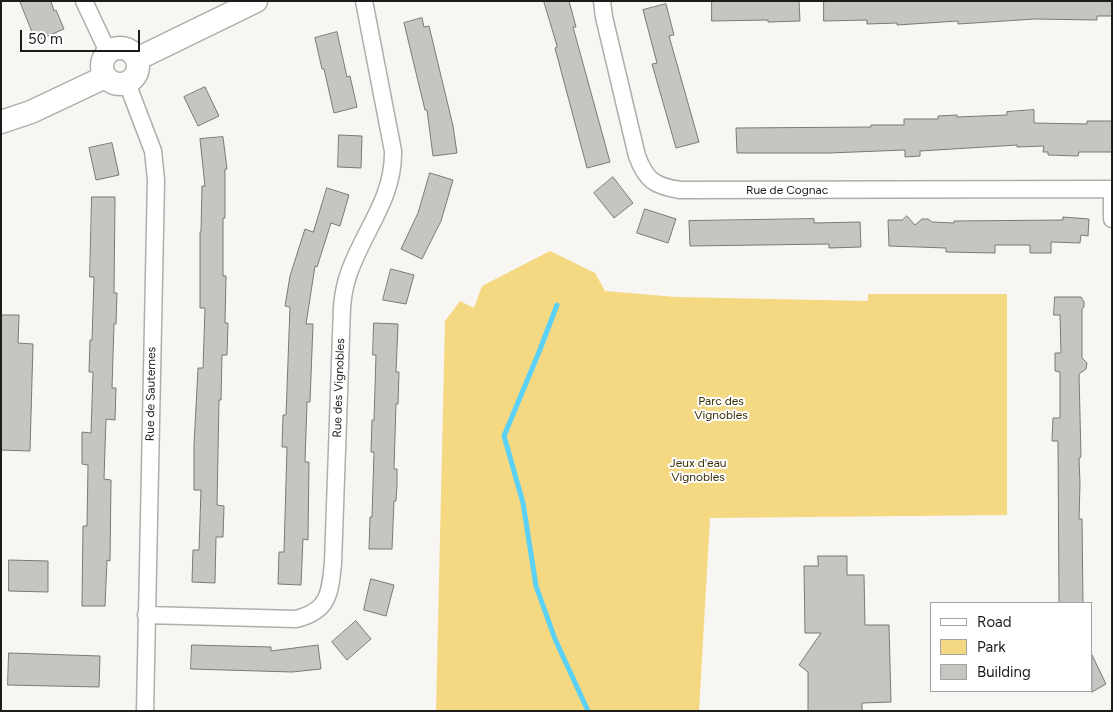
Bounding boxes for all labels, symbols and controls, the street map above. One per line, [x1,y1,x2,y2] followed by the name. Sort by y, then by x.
[22,20,142,52] scale bar
[28,30,63,48] text: 50 m
[746,183,828,197] street label: Rue de Cognac
[330,338,348,438] street label: Rue des Vignobles
[143,347,159,441] street label: Rue de Sauternes
[694,394,748,422] park label: Parc des Vignobles
[670,456,726,484] park label: Jeux d'eau Vignobles
[930,602,1093,692] legend
[977,613,1012,631] text: Road
[977,638,1006,656] text: Park
[977,663,1031,681] text: Building

